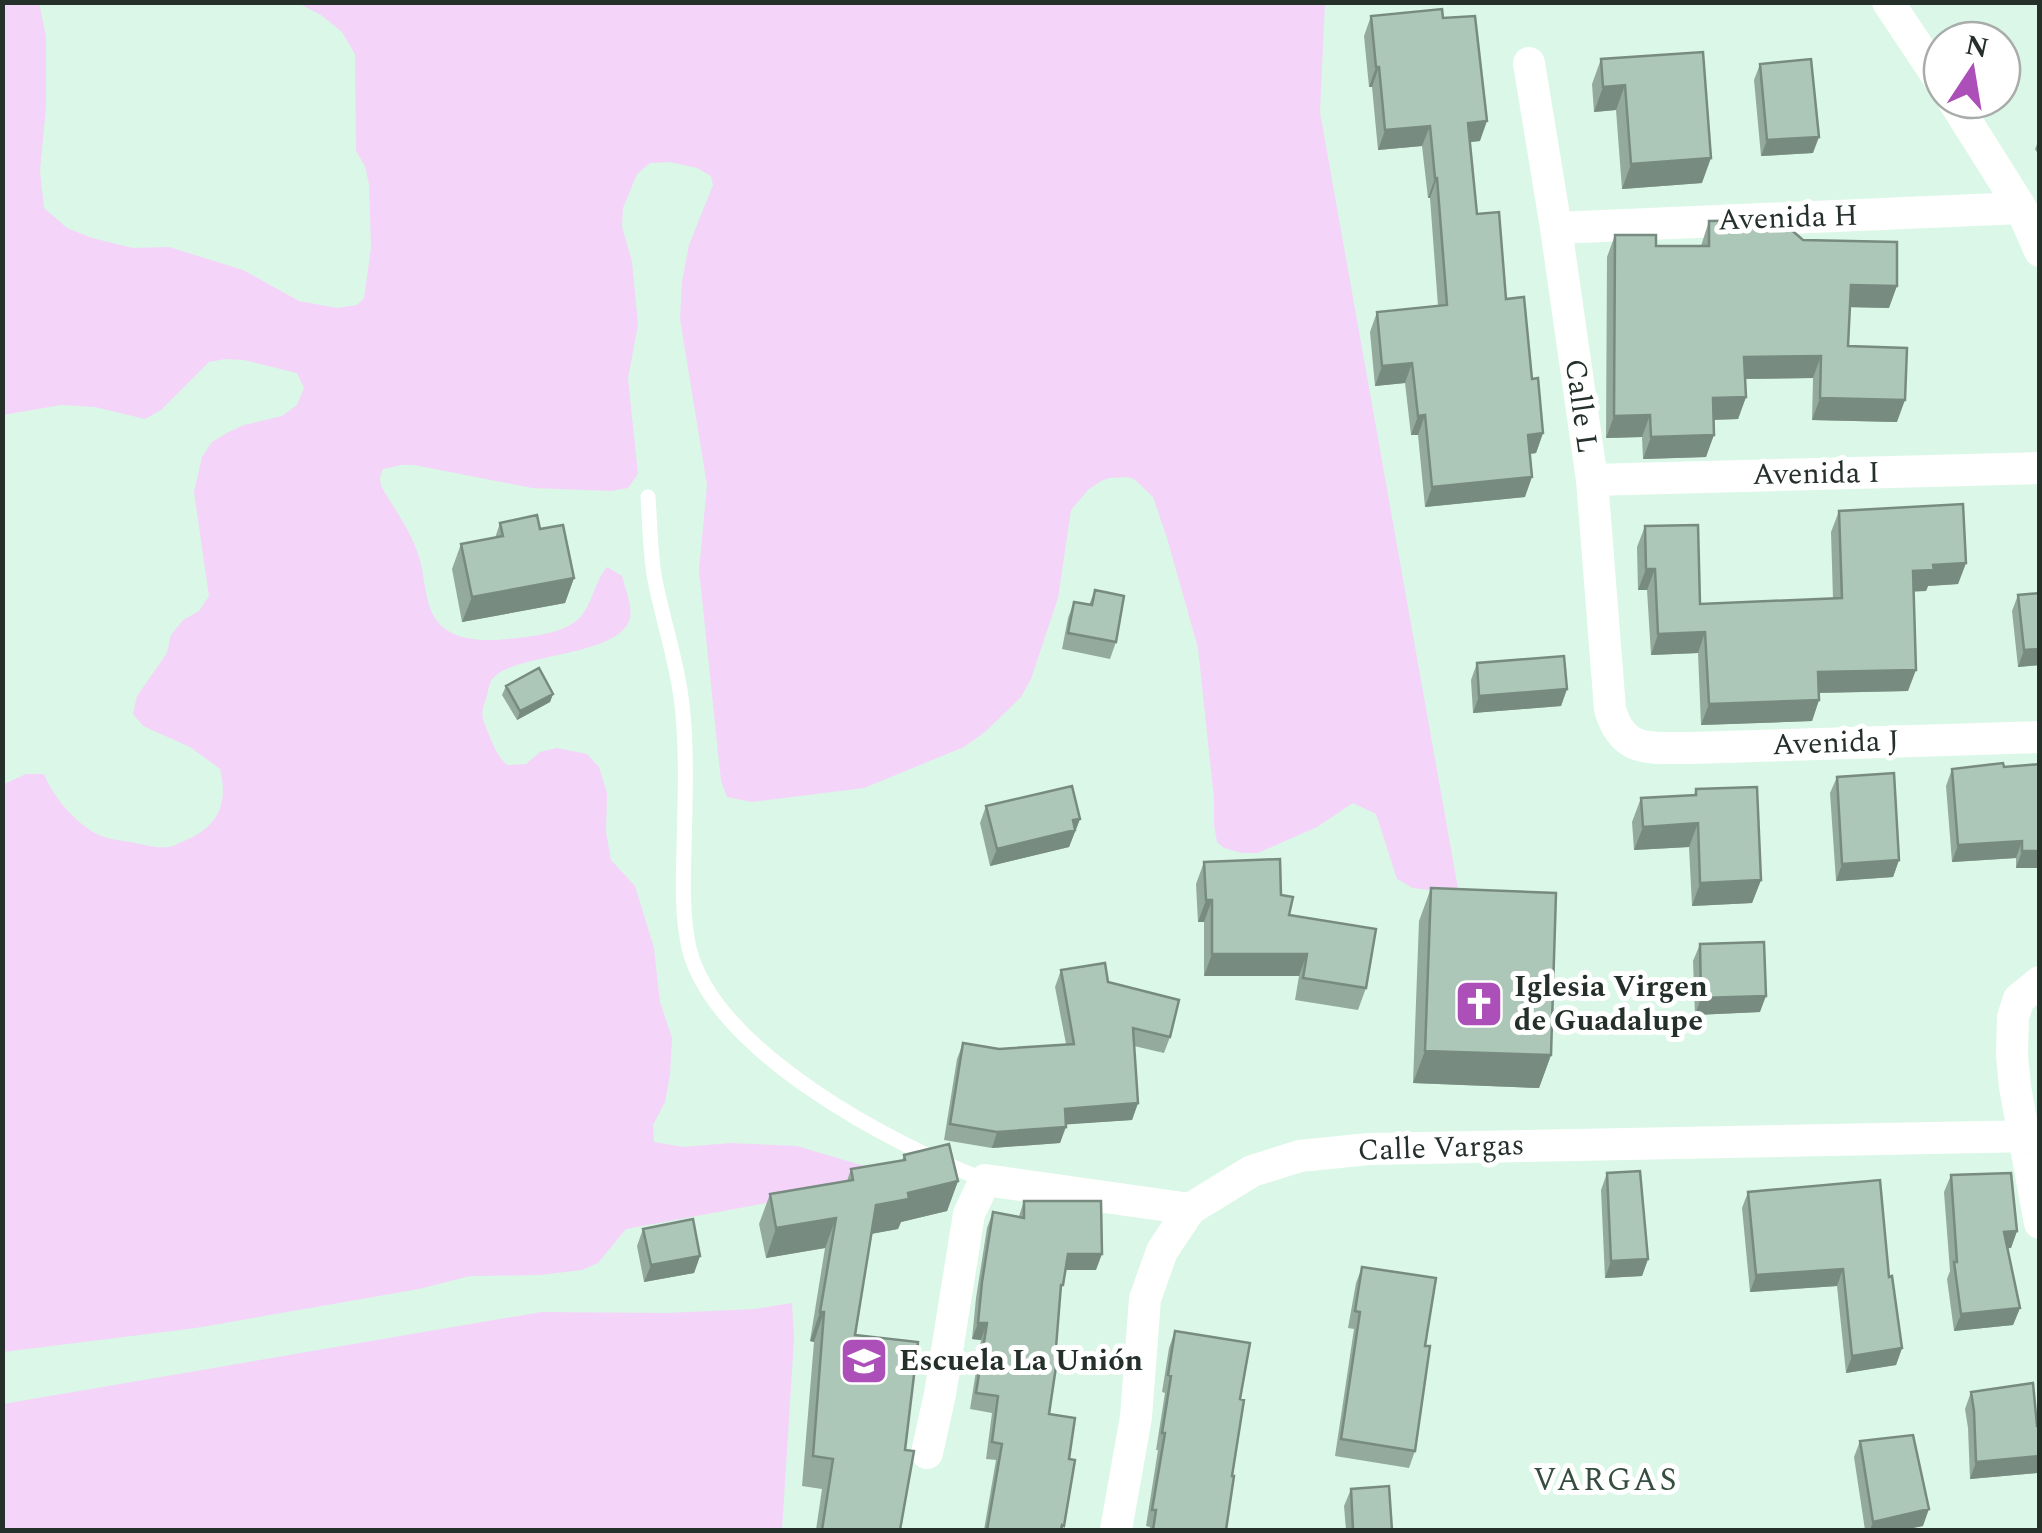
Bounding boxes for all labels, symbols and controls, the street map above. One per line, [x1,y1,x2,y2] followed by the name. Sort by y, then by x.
[1922,20,2022,120] north arrow
[1961,24,1993,70] text: N
[1717,193,1859,243] street label: Avenida H
[1552,356,1610,456] street label: Calle L
[1752,450,1880,498] street label: Avenida I
[1771,718,1901,768] street label: Avenida J
[1514,964,1708,1044] place label: Iglesia Virgen de Guadalupe
[1453,978,1505,1030] church icon: Iglesia Virgen de Guadalupe
[1357,1122,1525,1174] street label: Calle Vargas
[838,1335,890,1387] school or university icon: Escuela La Unión
[899,1338,1143,1384] place label: Escuela La Unión
[1533,1456,1679,1505] district label: VARGAS

